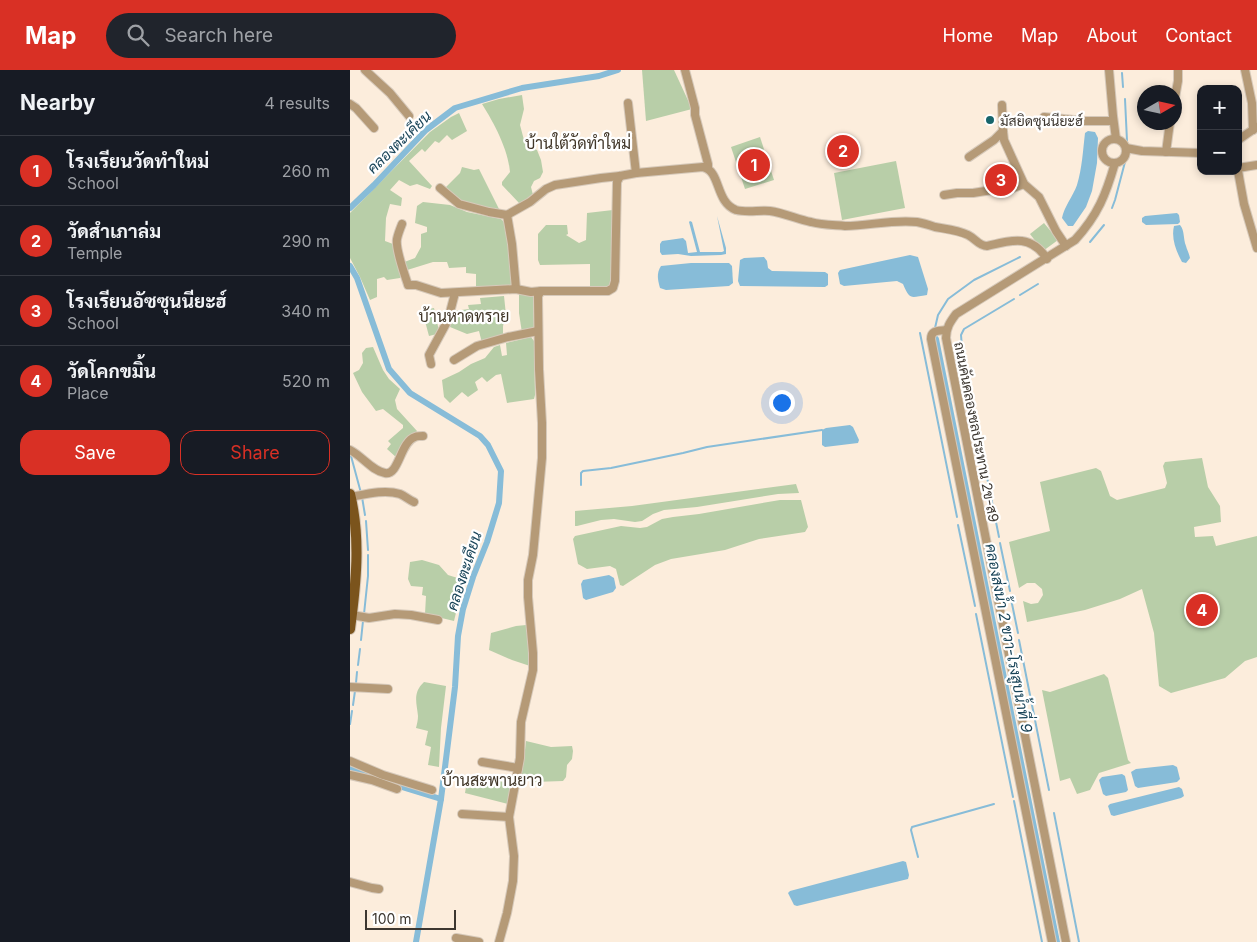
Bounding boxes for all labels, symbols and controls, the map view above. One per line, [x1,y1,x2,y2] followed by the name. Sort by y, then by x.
[106,13,456,58] search box
[25,21,76,50] text: Map
[124,21,152,49] icon: search
[164,24,273,47] text: Search here
[943,25,993,46] text: Home
[1021,25,1058,46] text: Map
[1086,25,1137,46] text: About
[1165,25,1232,46] text: Contact
[1137,85,1182,130] north arrow
[1197,85,1242,175] map controls
[1197,85,1242,130] button: +
[20,90,95,115] text: Nearby
[265,93,330,113] text: 4 results
[363,106,436,177] water label: คลองตะเคียน
[1000,112,1083,131] place label: มัสยิดซุนนียะฮ์
[984,114,996,126] marker: มัสยิดซุนนียะฮ์
[1197,130,1242,175] button: −
[525,132,631,153] district label: บ้านใต้วัดทำใหม่
[827,132,859,170] pin: 2
[738,146,770,184] pin: 1
[67,150,209,173] text: โรงเรียนวัดทำใหม่
[33,161,39,181] text: 1
[282,161,330,181] text: 260 m
[985,161,1017,199] pin: 3
[67,173,119,193] text: School
[67,220,161,243] text: วัดสำเภาล่ม
[31,231,41,251] text: 2
[282,231,330,251] text: 290 m
[67,243,122,263] text: Temple
[67,290,227,313] text: โรงเรียนอัซซุนนียะฮ์
[31,301,41,321] text: 3
[281,301,330,321] text: 340 m
[419,306,509,326] district label: บ้านหาดทราย
[67,313,119,333] text: School
[951,340,1003,524] street label: ถนนคันคลองชลประทาน 2ข-ส9
[67,360,156,383] text: วัดโคกขมิ้น
[31,371,41,391] text: 4
[282,371,330,391] text: 520 m
[67,383,109,403] text: Place
[769,390,795,416] your location
[20,430,170,475] button: Save
[180,430,330,475] button: Share
[442,529,486,613] water label: คลองตะเคียน
[980,541,1042,735] water label: คลองส่งน้ำ 2 ขวา-โรงสูบน้ำที่ 9
[1186,591,1218,629] pin: 4
[442,770,542,790] district label: บ้านสะพานยาว
[365,907,456,930] scale bar
[372,910,412,927] text: 100 m

